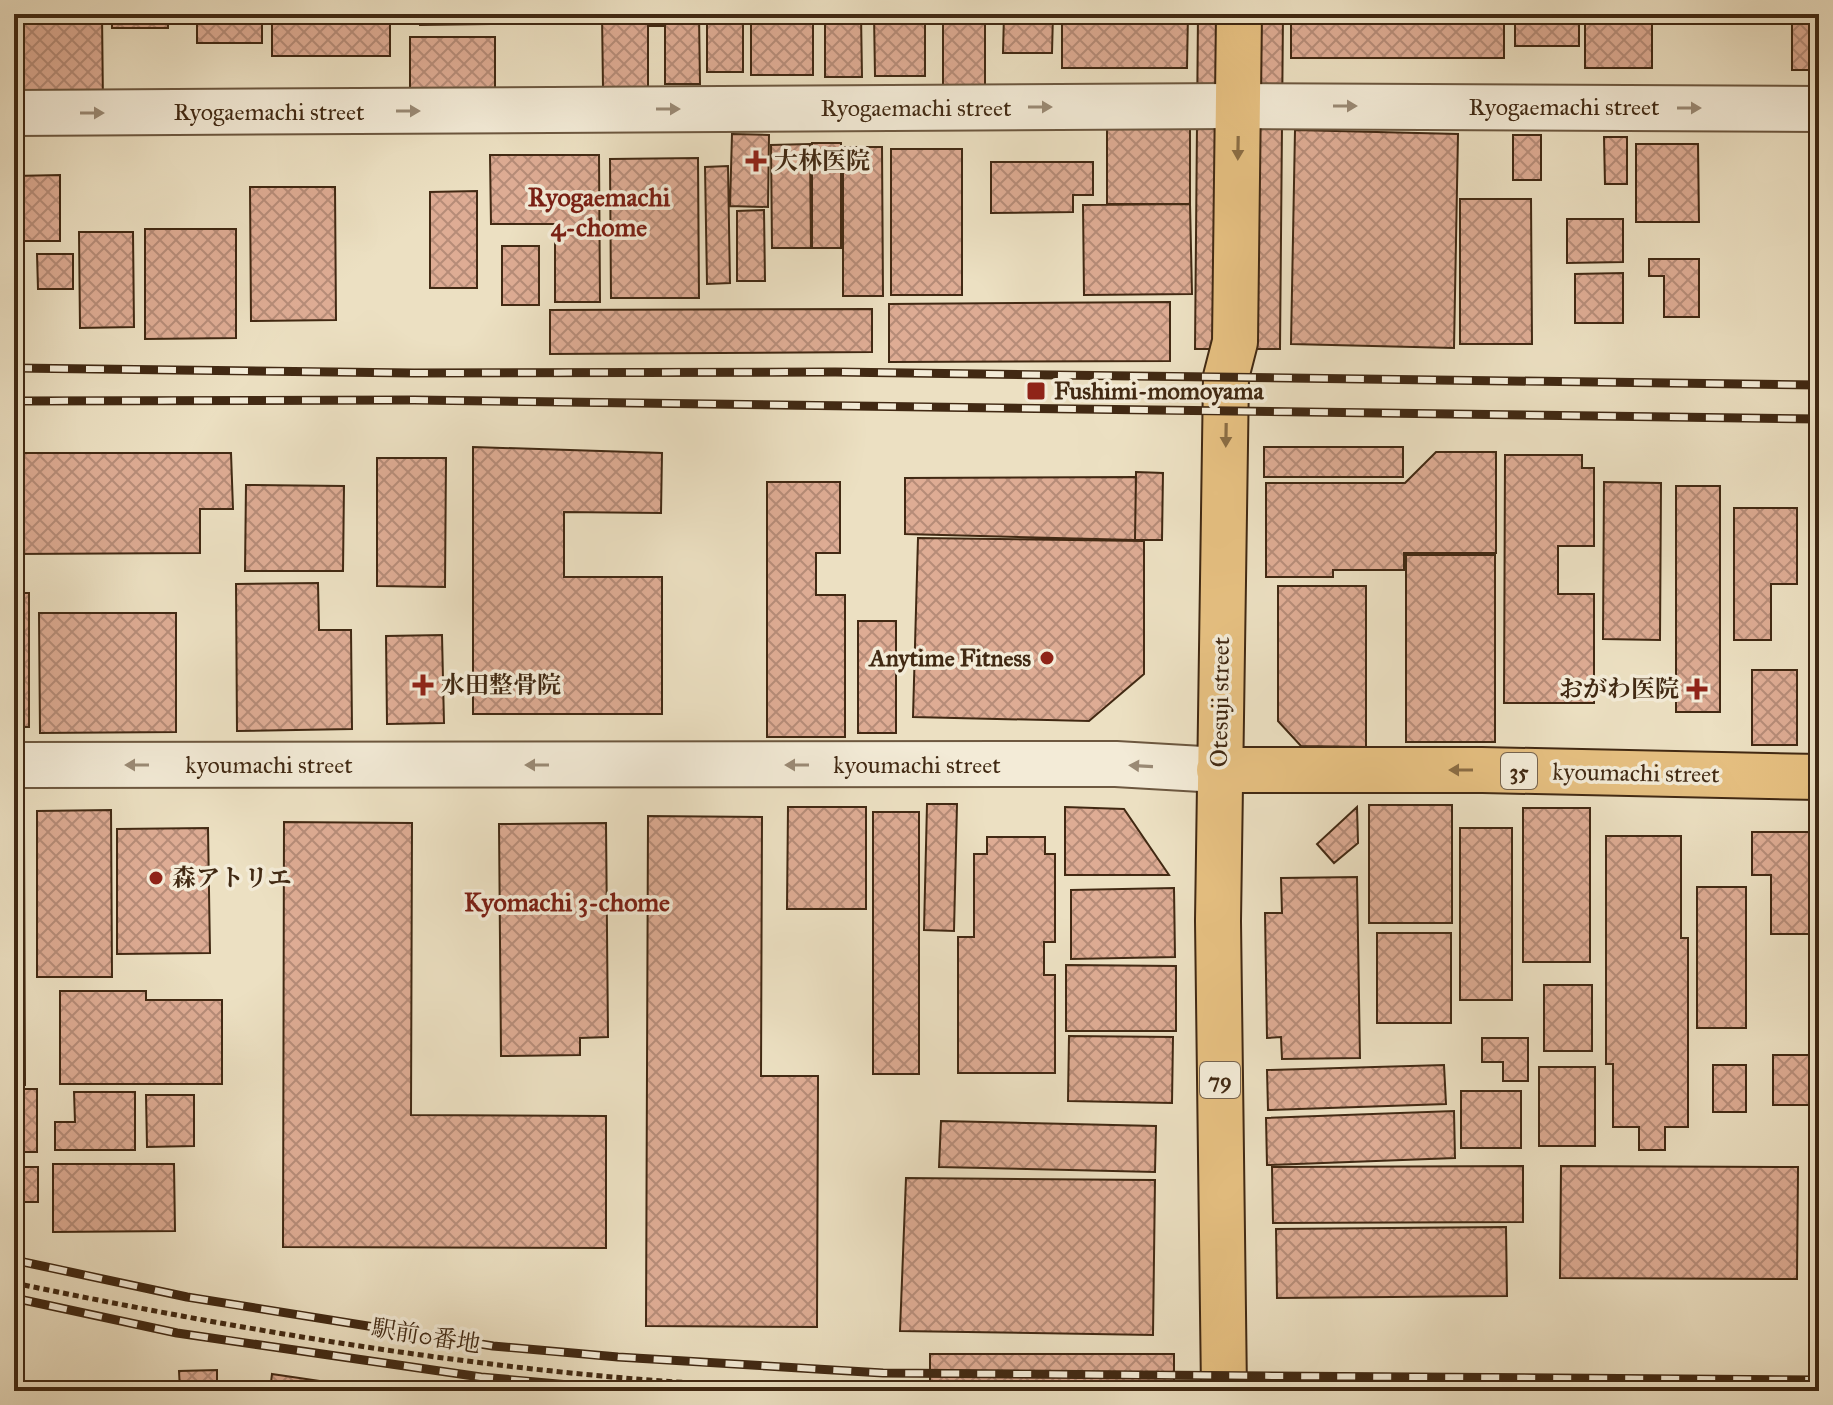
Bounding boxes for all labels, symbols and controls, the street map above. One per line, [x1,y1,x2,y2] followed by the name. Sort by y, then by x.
[1468,92,1660,122] street label: Ryogaemachi street
[820,93,1012,123] street label: Ryogaemachi street
[173,97,365,127] street label: Ryogaemachi street
[1333,100,1358,112] one-way arrow
[1028,101,1053,113] one-way arrow
[1677,102,1702,114] one-way arrow
[656,103,681,115] one-way arrow
[396,105,421,117] one-way arrow
[80,107,105,119] one-way arrow
[1232,136,1244,161] one-way arrow
[774,146,870,176] place label: 大林医院
[745,150,767,172] marker: 大林医院
[528,181,671,243] district label: Ryogaemachi 4-chome
[1054,376,1264,406] place label: Fushimi-momoyama
[1025,380,1047,402] marker: Fushimi-momoyama
[1219,423,1232,448] one-way arrow
[1204,636,1236,768] street label: Otesuji street
[868,643,1031,673] place label: Anytime Fitness
[1038,649,1056,667] marker: Anytime Fitness
[441,670,561,700] place label: 水田整骨院
[412,674,434,696] marker: 水田整骨院
[1559,674,1679,704] place label: おがわ医院
[1686,678,1708,700] marker: おがわ医院
[185,750,353,780] street label: kyoumachi street
[833,750,1001,780] street label: kyoumachi street
[1501,753,1537,789] road number: 35
[1552,757,1720,789] street label: kyoumachi street
[124,759,149,771] one-way arrow
[524,759,549,771] one-way arrow
[784,759,809,771] one-way arrow
[1128,759,1153,772] one-way arrow
[1448,764,1473,777] one-way arrow
[172,863,292,893] place label: 森アトリエ
[147,869,165,887] marker: 森アトリエ
[464,886,670,918] district label: Kyomachi 3-chome
[1200,1062,1240,1098] road number: 79
[369,1313,483,1359] street label: 駅前0番地

